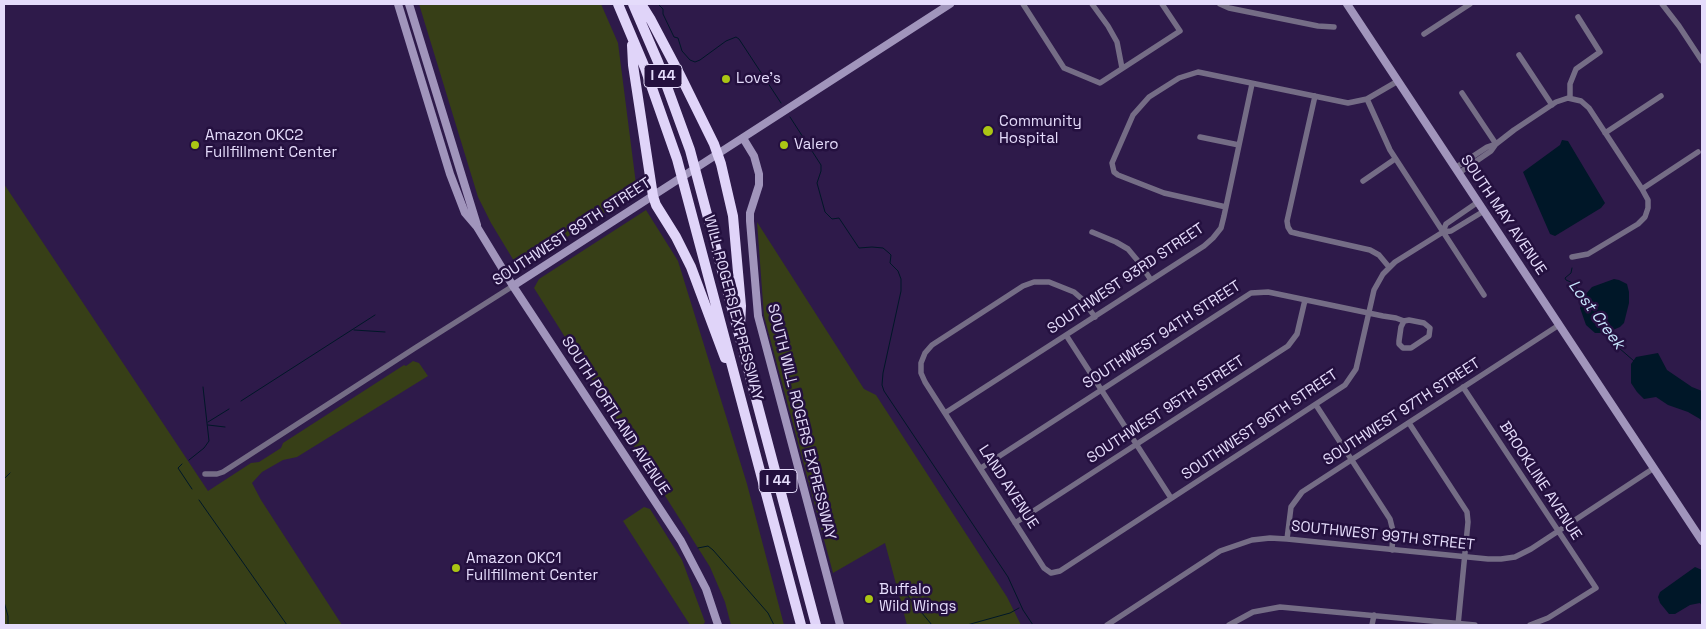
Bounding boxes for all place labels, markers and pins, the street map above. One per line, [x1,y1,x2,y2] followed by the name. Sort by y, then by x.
[736,70,781,88] place label: Love's
[720,73,732,85] marker: Love's
[999,113,1082,148] place label: Community Hospital
[981,124,995,138] marker: Community Hospital
[205,127,337,162] place label: Amazon OKC2 Fullfillment Center
[794,136,839,154] place label: Valero
[189,139,201,151] marker: Amazon OKC2 Fullfillment Center
[778,139,790,151] marker: Valero
[466,550,598,585] place label: Amazon OKC1 Fullfillment Center
[450,562,462,574] marker: Amazon OKC1 Fullfillment Center
[879,581,957,616] place label: Buffalo Wild Wings
[863,593,875,605] marker: Buffalo Wild Wings

